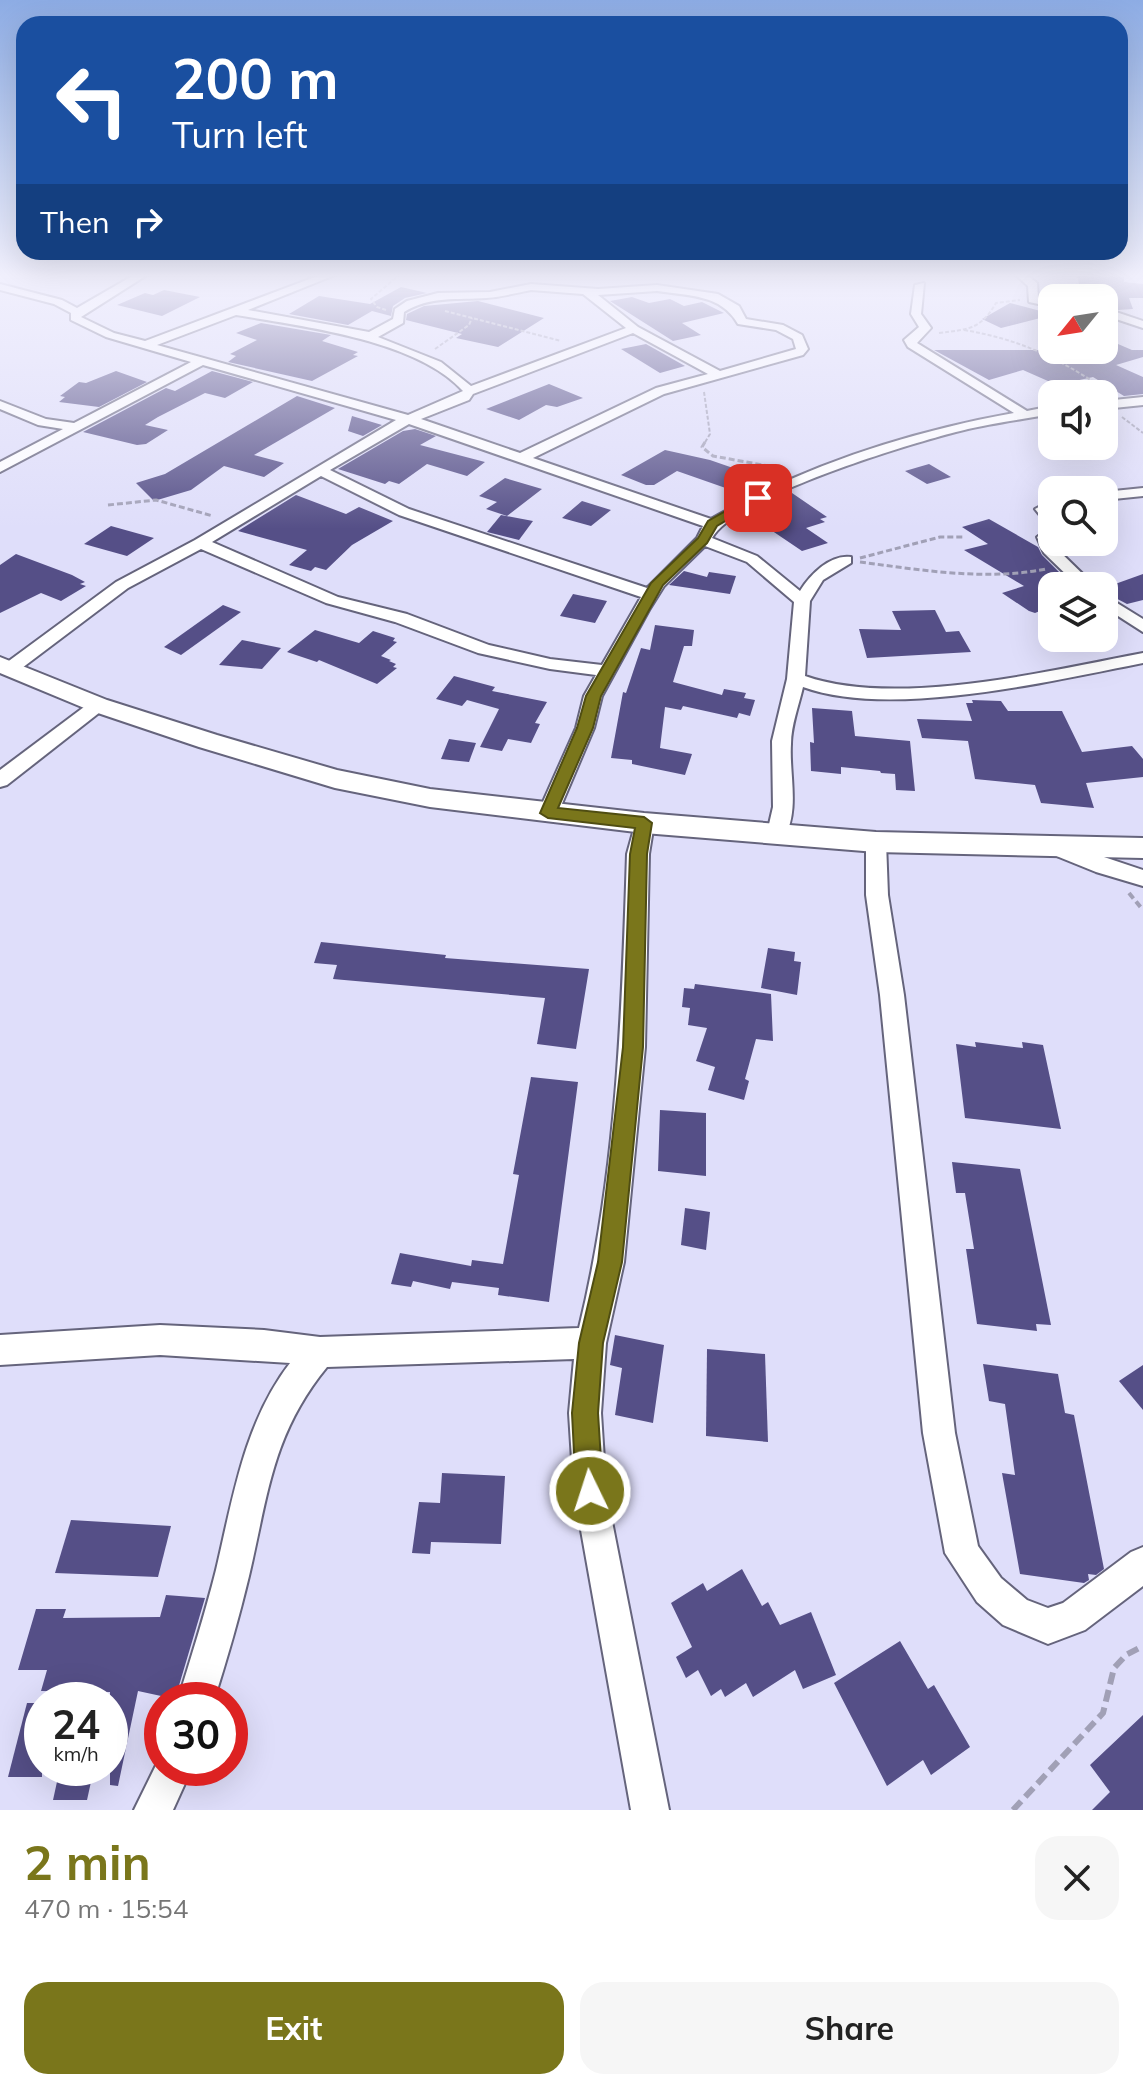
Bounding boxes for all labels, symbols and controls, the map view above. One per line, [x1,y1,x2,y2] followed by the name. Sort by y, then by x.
[172,43,339,113] text: 200 m
[40,48,144,152] icon: left
[172,112,308,157] text: Turn left
[126,200,170,244] icon: right
[40,203,110,241] text: Then
[1038,284,1118,364] north arrow
[1038,284,1118,652] map controls
[1038,380,1118,460] button: sound
[724,464,792,532] pin
[736,476,780,520] icon: arrive
[1038,476,1118,556] button: search
[1038,572,1118,652] button: layers
[548,1449,632,1533] position arrow
[144,1682,248,1786] speed limit sign: 30
[52,1699,100,1749] text: 24
[53,1741,99,1766] text: km/h
[24,1832,151,1892] text: 2 min
[1035,1836,1119,1920] button: close
[24,1892,188,1925] text: 470 m · 15:54
[24,1982,564,2074] button: Exit
[580,1982,1119,2074] button: Share

